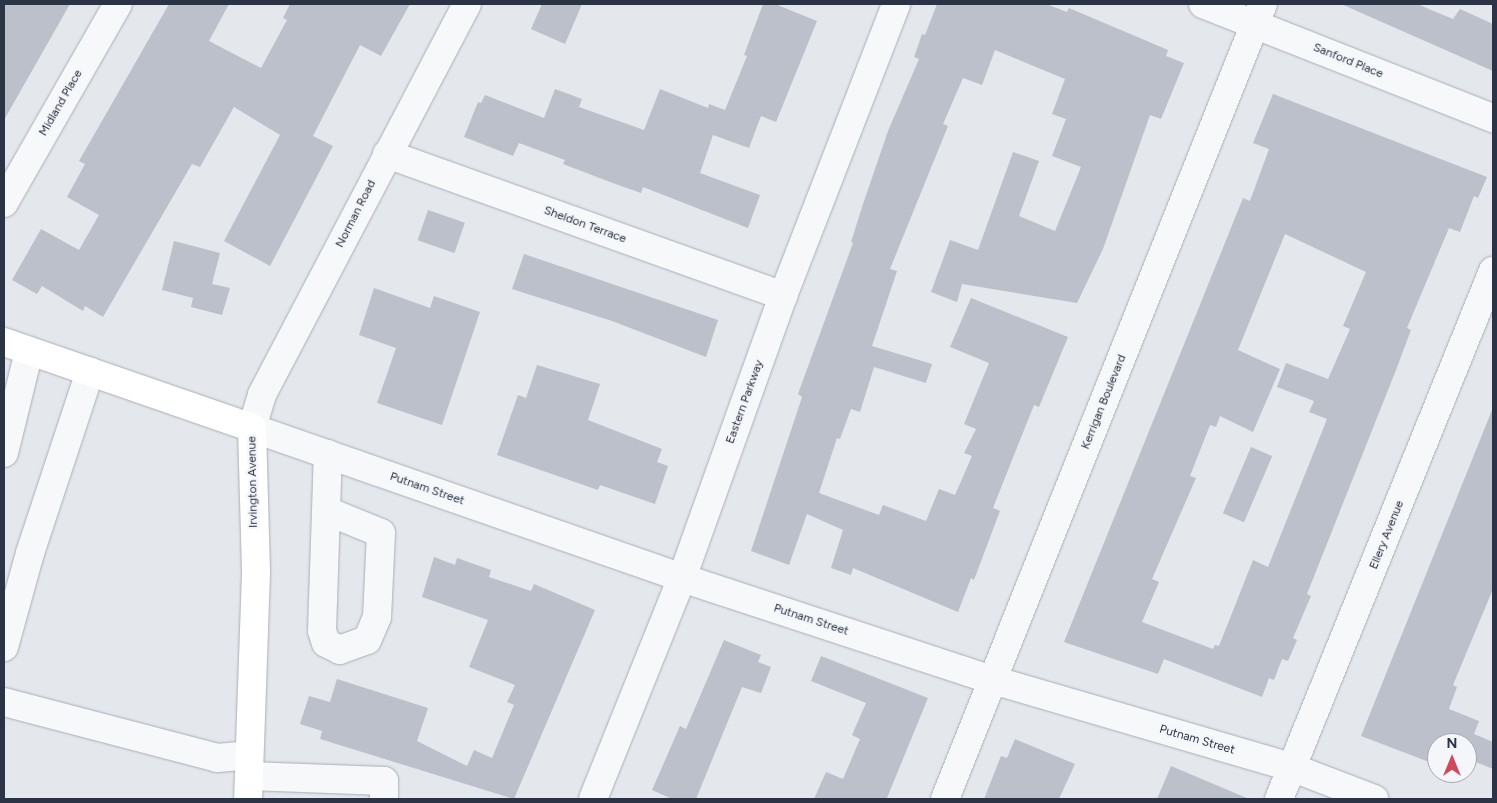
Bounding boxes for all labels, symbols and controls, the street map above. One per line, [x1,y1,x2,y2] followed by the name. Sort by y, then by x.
[1311,40,1385,82] street label: Sanford Place
[36,67,86,139] street label: Midland Place
[333,178,379,250] street label: Norman Road
[542,203,628,247] street label: Sheldon Terrace
[1078,353,1130,451] street label: Kerrigan Boulevard
[723,358,767,446] street label: Eastern Parkway
[245,436,261,528] street label: Irvington Avenue
[388,470,466,508] street label: Putnam Street
[1367,499,1407,571] street label: Ellery Avenue
[772,601,850,639] street label: Putnam Street
[1158,722,1236,758] street label: Putnam Street
[1427,733,1477,783] north arrow
[1447,735,1457,752] text: N

